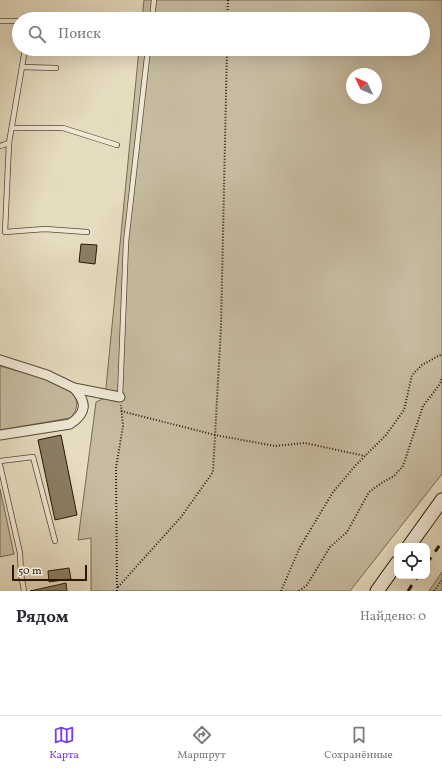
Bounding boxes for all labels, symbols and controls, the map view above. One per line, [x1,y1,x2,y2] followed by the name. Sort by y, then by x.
[12,12,430,56] search box
[26,23,48,45] icon: search
[58,24,101,45] text: Поиск
[346,68,382,104] north arrow
[394,543,430,579] map controls
[394,543,430,579] button: locate
[12,563,87,582] scale bar
[18,564,42,579] text: 50 m
[16,606,69,629] text: Рядом
[360,608,426,626] text: Найдено: 0
[49,724,79,763] tab: Карта
[177,724,226,763] tab: Маршрут
[324,724,393,763] tab: Сохранённые

